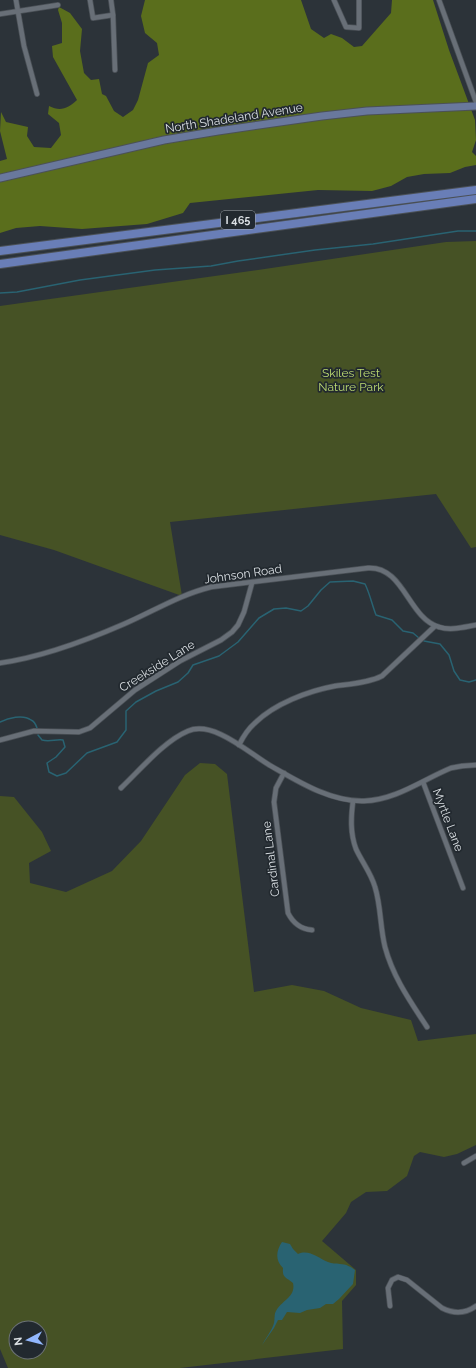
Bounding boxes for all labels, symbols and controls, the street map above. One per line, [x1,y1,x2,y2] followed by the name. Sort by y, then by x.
[164,100,304,136] street label: North Shadeland Avenue
[221,211,255,229] road number: I 465
[318,366,384,394] park label: Skiles Test Nature Park
[203,562,283,586] street label: Johnson Road
[117,637,197,695] street label: Creekside Lane
[430,787,466,853] street label: Myrtle Lane
[259,820,283,898] street label: Cardinal Lane
[8,1320,48,1360] north arrow
[12,1336,26,1346] text: N

